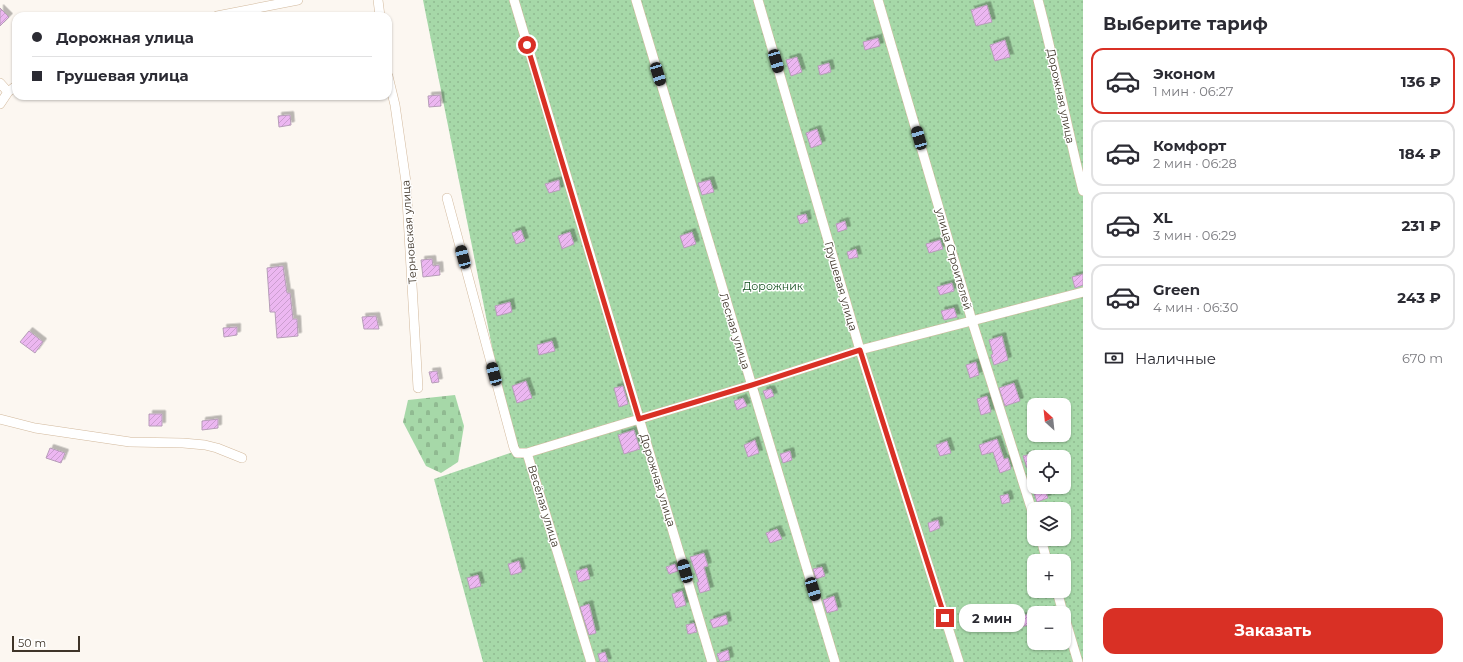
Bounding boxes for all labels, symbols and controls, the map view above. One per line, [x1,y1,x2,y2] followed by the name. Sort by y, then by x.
[1103,13,1268,35] text: Выберите тариф
[56,28,194,47] text: Дорожная улица
[518,36,536,54] route start
[1044,47,1078,145] street label: Дорожная улица
[767,48,785,74] car
[649,61,667,87] car
[1105,63,1141,99] icon: car
[1153,64,1215,83] text: Эконом
[56,66,189,85] text: Грушевая улица
[1401,72,1441,91] text: 136 ₽
[1153,83,1233,99] text: 1 мин · 06:27
[910,125,928,151] car
[1105,135,1141,171] icon: car
[1153,136,1226,155] text: Комфорт
[1399,144,1441,163] text: 184 ₽
[1153,155,1237,171] text: 2 мин · 06:28
[398,180,420,284] street label: Терновская улица
[932,206,975,311] street label: улица Строителей
[1105,207,1141,243] icon: car
[1153,208,1172,227] text: XL
[1402,216,1441,235] text: 231 ₽
[1153,227,1236,243] text: 3 мин · 06:29
[822,240,860,332] street label: Грушевая улица
[454,244,472,270] car
[743,279,804,293] park label: Дорожник
[1105,279,1141,315] icon: car
[1153,280,1200,299] text: Green
[1397,288,1441,307] text: 243 ₽
[717,291,753,371] street label: Лесная улица
[1153,299,1238,315] text: 4 мин · 06:30
[1103,347,1125,369] icon: cash
[1135,349,1216,368] text: Наличные
[1402,350,1443,366] text: 670 m
[485,361,503,387] car
[1027,398,1071,442] north arrow
[1027,398,1071,650] map controls
[637,432,679,528] street label: Дорожная улица
[1027,450,1071,494] button: locate
[525,463,563,549] street label: Весёлая улица
[1027,502,1071,546] button: layers
[1027,554,1071,598] button: +
[676,558,694,584] car
[804,576,822,602] car
[959,604,1025,632] callout: 2 мин
[1027,606,1071,650] button: −
[1103,608,1443,654] button: Заказать
[936,609,954,627] route end
[972,610,1012,626] text: 2 мин
[12,634,80,653] scale bar
[18,636,46,650] text: 50 m

